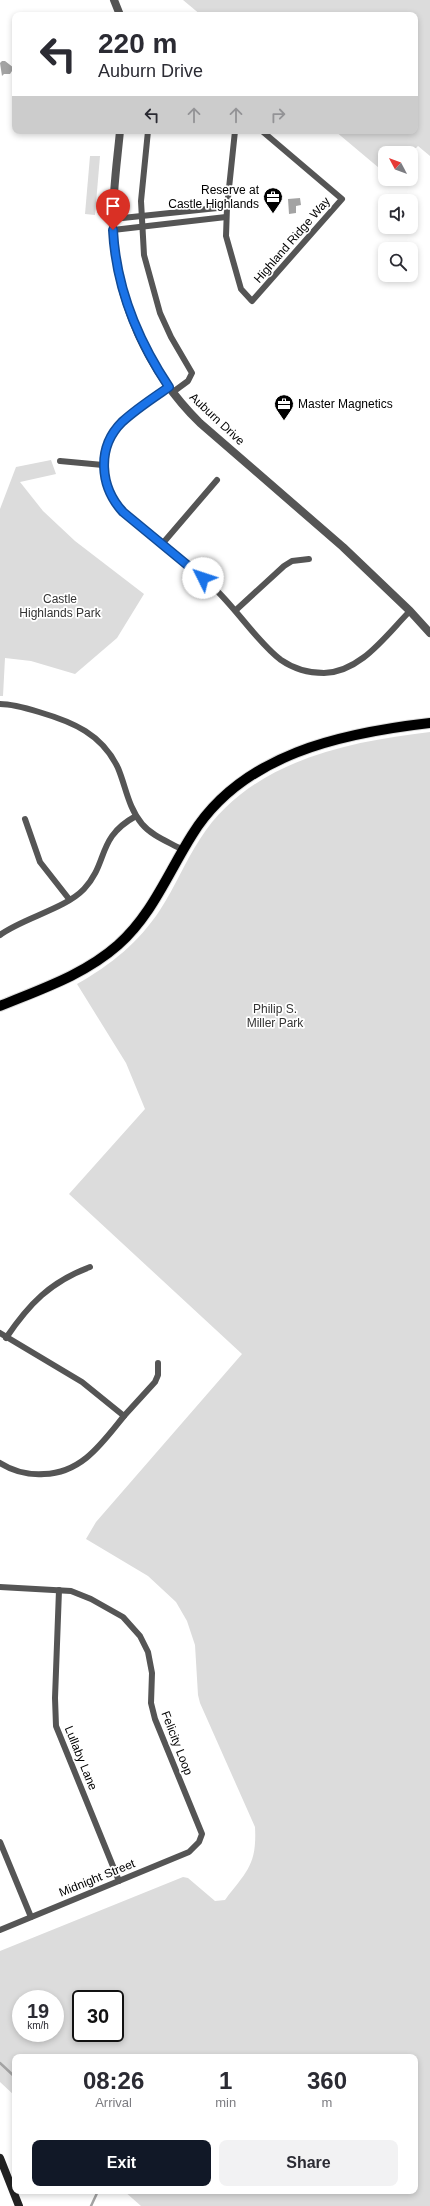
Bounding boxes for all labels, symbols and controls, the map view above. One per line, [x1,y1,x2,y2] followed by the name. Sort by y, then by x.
[32,28,84,80] icon: left
[98,28,177,59] text: 220 m
[98,61,203,81] text: Auburn Drive
[141,104,163,126] icon: left
[183,104,205,126] icon: ahead
[225,104,247,126] icon: ahead
[267,104,289,126] icon: right
[378,146,418,186] north arrow
[378,146,418,282] map controls
[168,183,260,211] place label: Reserve at Castle Highlands
[262,186,284,214] office icon: Reserve at Castle Highlands
[96,189,130,230] pin
[251,194,333,286] street label: Highland Ridge Way
[378,194,418,234] button: sound
[102,195,124,217] icon: arrive
[378,242,418,282] button: search
[187,390,248,448] street label: Auburn Drive
[273,393,295,421] office icon: Master Magnetics
[298,397,393,411] place label: Master Magnetics
[182,557,224,599] position arrow
[19,592,102,620] park label: Castle Highlands Park
[247,1002,304,1030] park label: Philip S. Miller Park
[158,1709,196,1777] street label: Felicity Loop
[62,1724,100,1792] street label: Lullaby Lane
[57,1856,138,1900] street label: Midnight Street
[72,1990,124,2042] speed limit sign: 30
[27,2000,49,2022] text: 19
[27,2020,49,2031] text: km/h
[83,2067,144,2094] text: 08:26
[219,2067,232,2094] text: 1
[307,2067,347,2094] text: 360
[95,2095,132,2110] text: Arrival
[215,2095,236,2110] text: min
[322,2095,332,2110] text: m
[32,2140,211,2186] button: Exit
[219,2140,398,2186] button: Share

